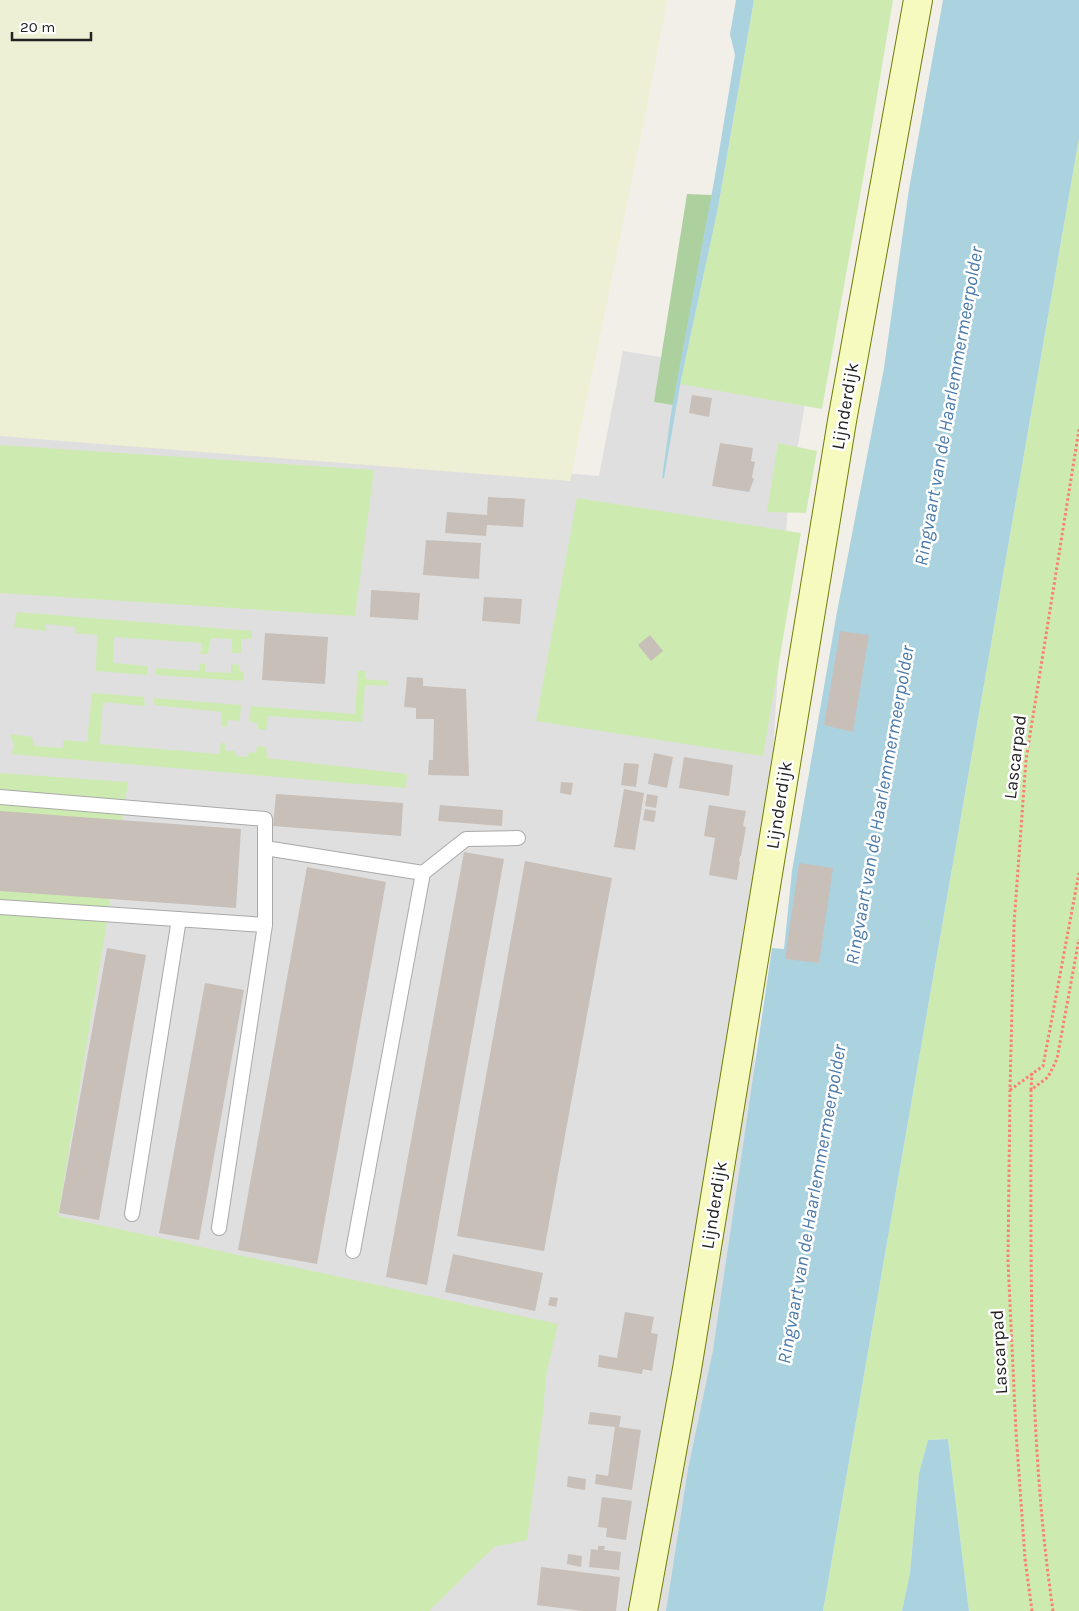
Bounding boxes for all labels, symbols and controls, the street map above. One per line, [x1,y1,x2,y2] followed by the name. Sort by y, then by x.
[12,10,91,42] scale bar
[20,18,55,36] text: 20 m
[910,243,988,567] water label: Ringvaart van de Haarlemmermeerpolder
[826,361,864,451] street label: Lijnderdijk
[841,642,919,966] water label: Ringvaart van de Haarlemmermeerpolder
[999,714,1031,800] street label: Lascarpad
[761,760,797,850] street label: Lijnderdijk
[773,1041,851,1365] water label: Ringvaart van de Haarlemmermeerpolder
[696,1160,732,1250] street label: Lijnderdijk
[986,1309,1012,1395] street label: Lascarpad

